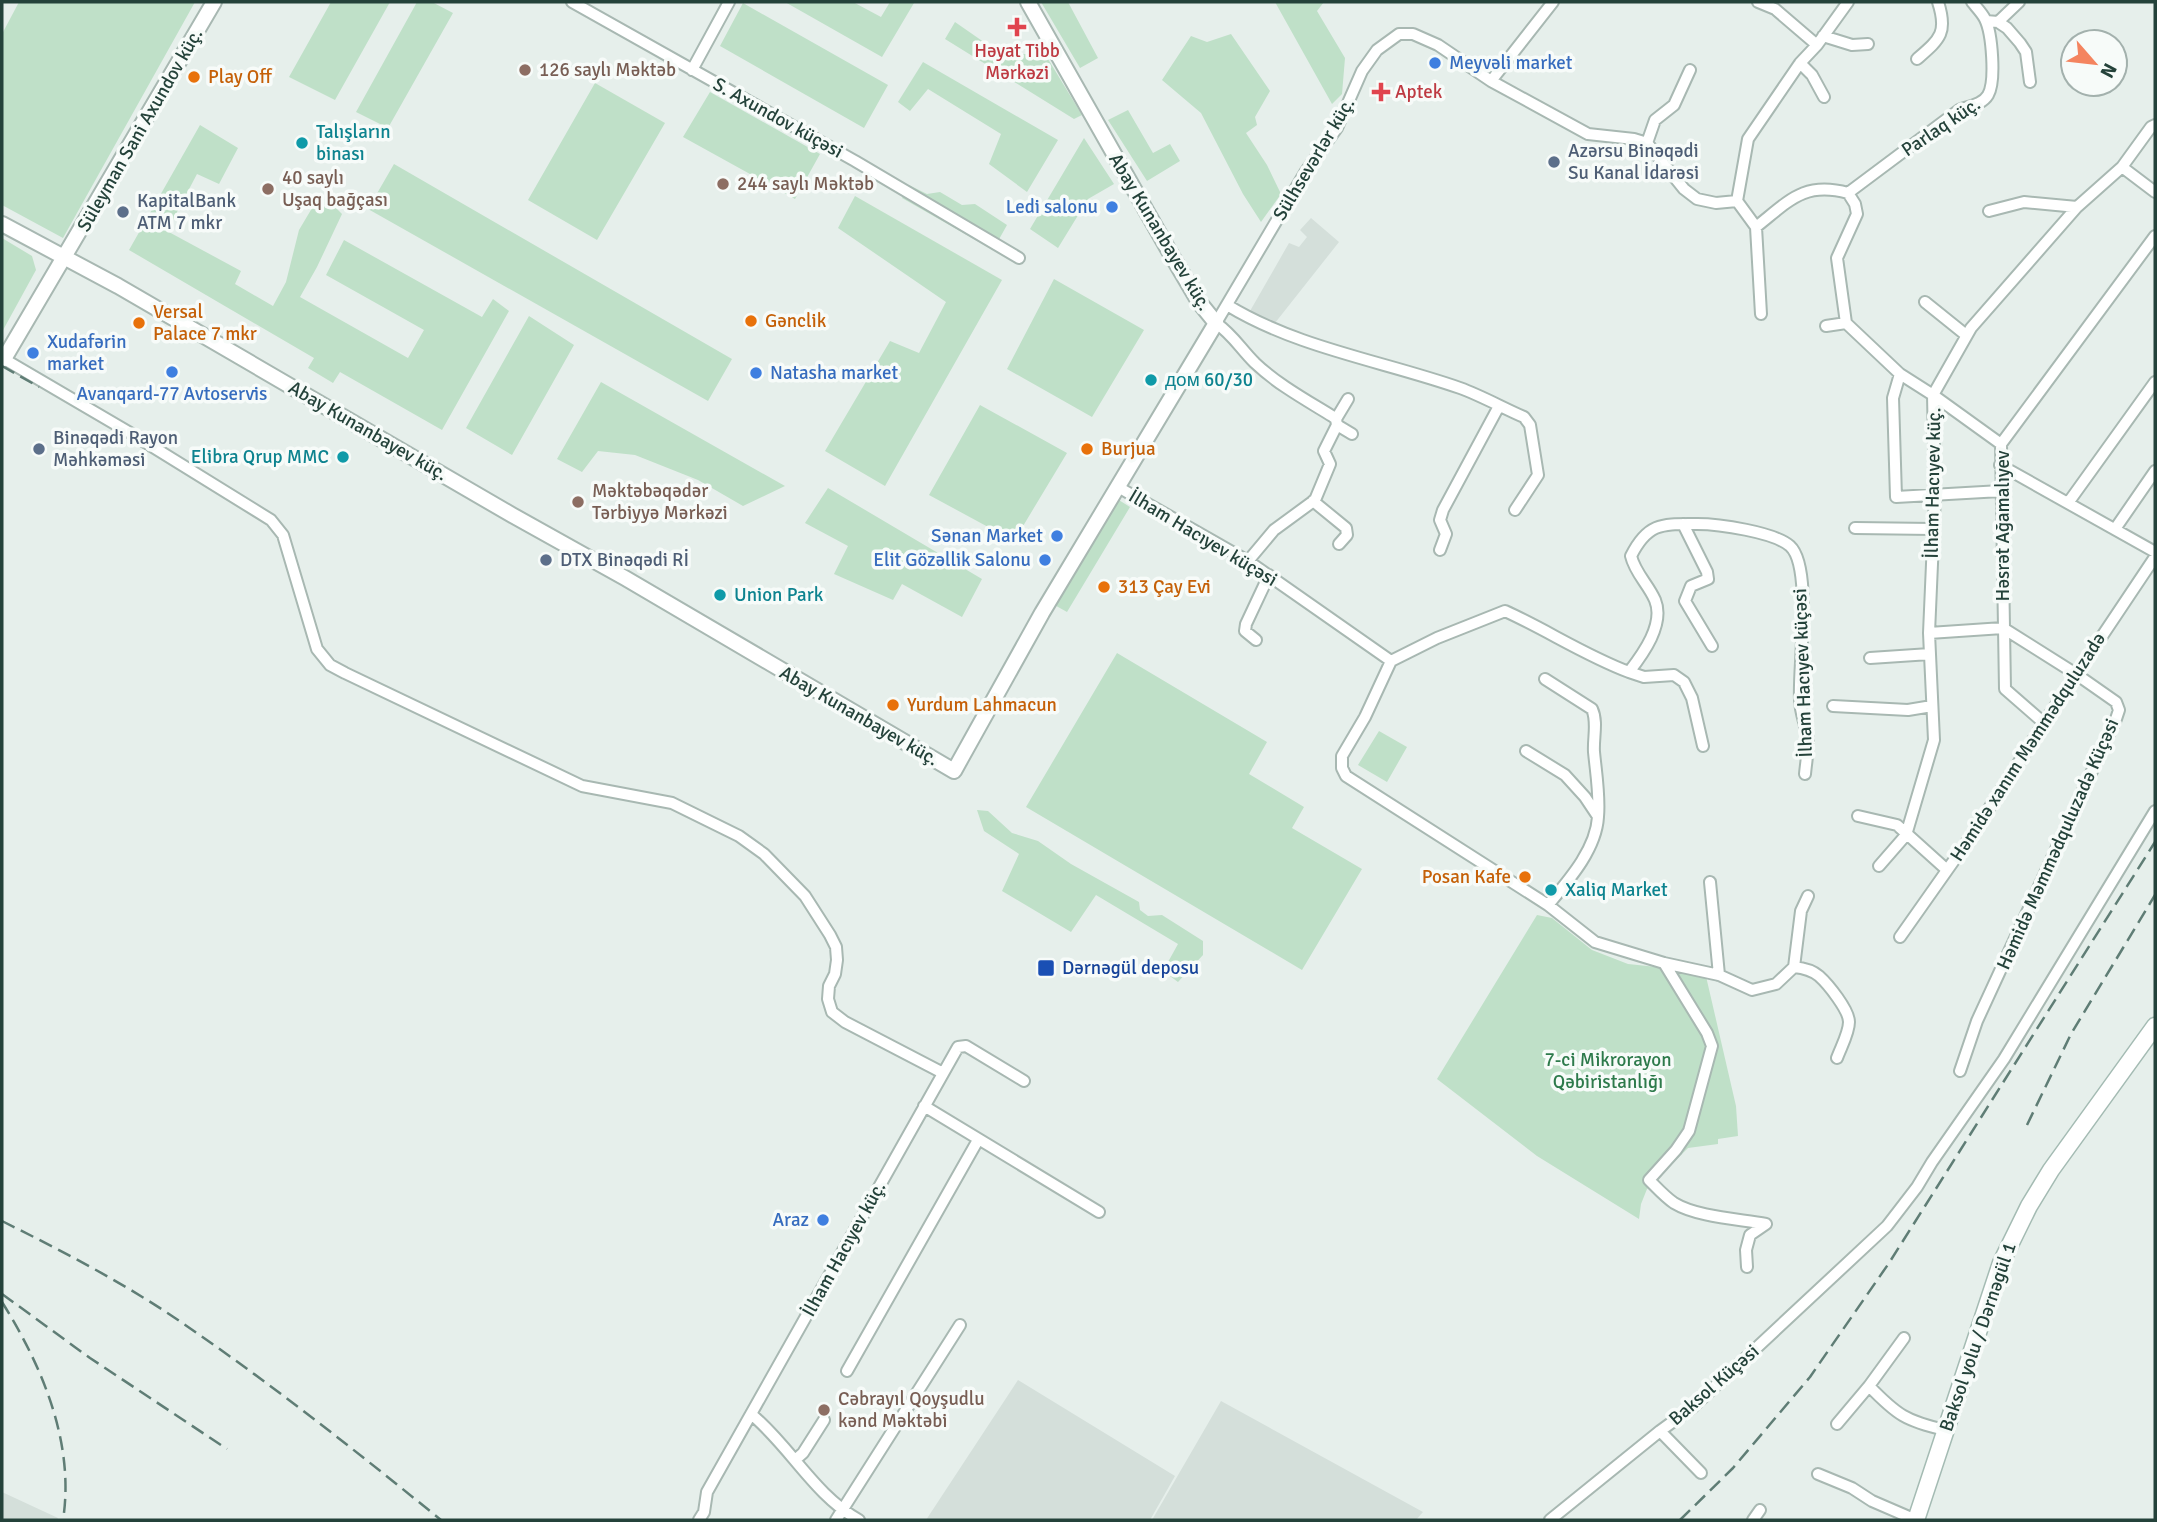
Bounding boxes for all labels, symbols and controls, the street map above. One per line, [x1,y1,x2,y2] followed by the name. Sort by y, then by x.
[1007,17,1027,37] marker: Həyat Tibb Mərkəzi
[72,24,208,236] street label: Süleyman Sani Axundov küç.
[2059,28,2129,98] north arrow
[974,39,1060,85] place label: Həyat Tibb Mərkəzi
[1449,51,1573,75] place label: Meyvəli market
[1427,55,1443,71] marker: Meyvəli market
[539,58,676,82] place label: 126 saylı Məktəb
[2094,59,2122,82] text: N
[517,62,533,78] marker: 126 saylı Məktəb
[208,65,272,89] place label: Play Off
[186,69,202,85] marker: Play Off
[709,72,847,164] street label: S. Axundov küçəsi
[1395,80,1443,104] place label: Aptek
[1373,84,1389,100] marker: Aptek
[1897,92,1985,162] street label: Parlaq küç.
[1268,93,1360,225] street label: Sülhsevərlər küç.
[316,120,391,166] place label: Talışların binası
[294,135,310,151] marker: Talışların binası
[1568,139,1699,185] place label: Azərsu Binəqədi Su Kanal İdarəsi
[1103,149,1217,315] street label: Abay Kunanbayev küç.
[1546,154,1562,170] marker: Azərsu Binəqədi Su Kanal İdarəsi
[282,166,388,212] place label: 40 saylı Uşaq bağçası
[737,172,874,196] place label: 244 saylı Məktəb
[715,176,731,192] marker: 244 saylı Məktəb
[260,181,276,197] marker: 40 saylı Uşaq bağçası
[137,189,236,235] place label: KapitalBank ATM 7 mkr
[1006,195,1098,219] place label: Ledi salonu
[1104,199,1120,215] marker: Ledi salonu
[115,204,131,220] marker: KapitalBank ATM 7 mkr
[153,300,257,346] place label: Versal Palace 7 mkr
[765,309,827,333] place label: Gənclik
[743,313,759,329] marker: Gənclik
[131,315,147,331] marker: Versal Palace 7 mkr
[47,330,127,376] place label: Xudafərin market
[25,345,41,361] marker: Xudafərin market
[770,361,899,385] place label: Natasha market
[164,364,180,380] marker: Avanqard-77 Avtoservis
[748,365,764,381] marker: Natasha market
[1165,368,1253,392] place label: дом 60/30
[1143,372,1159,388] marker: дом 60/30
[284,376,452,486] street label: Abay Kunanbayev küç.
[77,382,267,406] place label: Avanqard-77 Avtoservis
[1920,407,1946,559] street label: İlham Hacıyev küç.
[53,426,178,472] place label: Binəqədi Rayon Məhkəməsi
[1101,437,1156,461] place label: Burjua
[31,441,47,457] marker: Binəqədi Rayon Məhkəməsi
[1079,441,1095,457] marker: Burjua
[191,445,329,469] place label: Elibra Qrup MMC
[335,449,351,465] marker: Elibra Qrup MMC
[1991,450,2015,601] street label: Həsrət Ağamalıyev
[592,479,728,525] place label: Məktəbəqədər Tərbiyyə Mərkəzi
[1124,484,1282,592] street label: İlham Hacıyev küçəsi
[570,494,586,510] marker: Məktəbəqədər Tərbiyyə Mərkəzi
[931,524,1043,548] place label: Sənan Market
[1049,528,1065,544] marker: Sənan Market
[560,548,689,572] place label: DTX Binəqədi Rİ
[873,548,1031,572] place label: Elit Gözəllik Salonu
[538,552,554,568] marker: DTX Binəqədi Rİ
[1037,552,1053,568] marker: Elit Gözəllik Salonu
[1118,575,1211,599] place label: 313 Çay Evi
[1096,579,1112,595] marker: 313 Çay Evi
[734,583,824,607] place label: Union Park
[712,587,728,603] marker: Union Park
[1788,588,1818,758] street label: İlham Hacıyev küçəsi
[1945,628,2111,866] street label: Həmidə xanım Məmmədquluzadə
[775,661,943,771] street label: Abay Kunanbayev küç.
[907,693,1057,717] place label: Yurdum Lahmacun
[885,697,901,713] marker: Yurdum Lahmacun
[1992,715,2124,973] street label: Həmidə Məmmədquluzadə Küçəsi
[1422,865,1511,889] place label: Posan Kafe
[1517,869,1533,885] marker: Posan Kafe
[1565,878,1668,902] place label: Xaliq Market
[1543,882,1559,898] marker: Xaliq Market
[1062,956,1199,980] place label: Dərnəgül deposu
[1036,958,1056,978] marker: Dərnəgül deposu
[1544,1048,1672,1094] park label: 7-ci Mikrorayon Qəbiristanlığı
[797,1177,891,1321] street label: İlham Hacıyev küç.
[772,1208,809,1232] place label: Araz
[815,1212,831,1228] marker: Araz
[1934,1239,2022,1435] street label: Baksol yolu / Dərnəgül 1
[1664,1339,1764,1431] street label: Baksol Küçəsi
[838,1387,985,1433] place label: Cəbrayıl Qoyşudlu kənd Məktəbi
[816,1402,832,1418] marker: Cəbrayıl Qoyşudlu kənd Məktəbi

